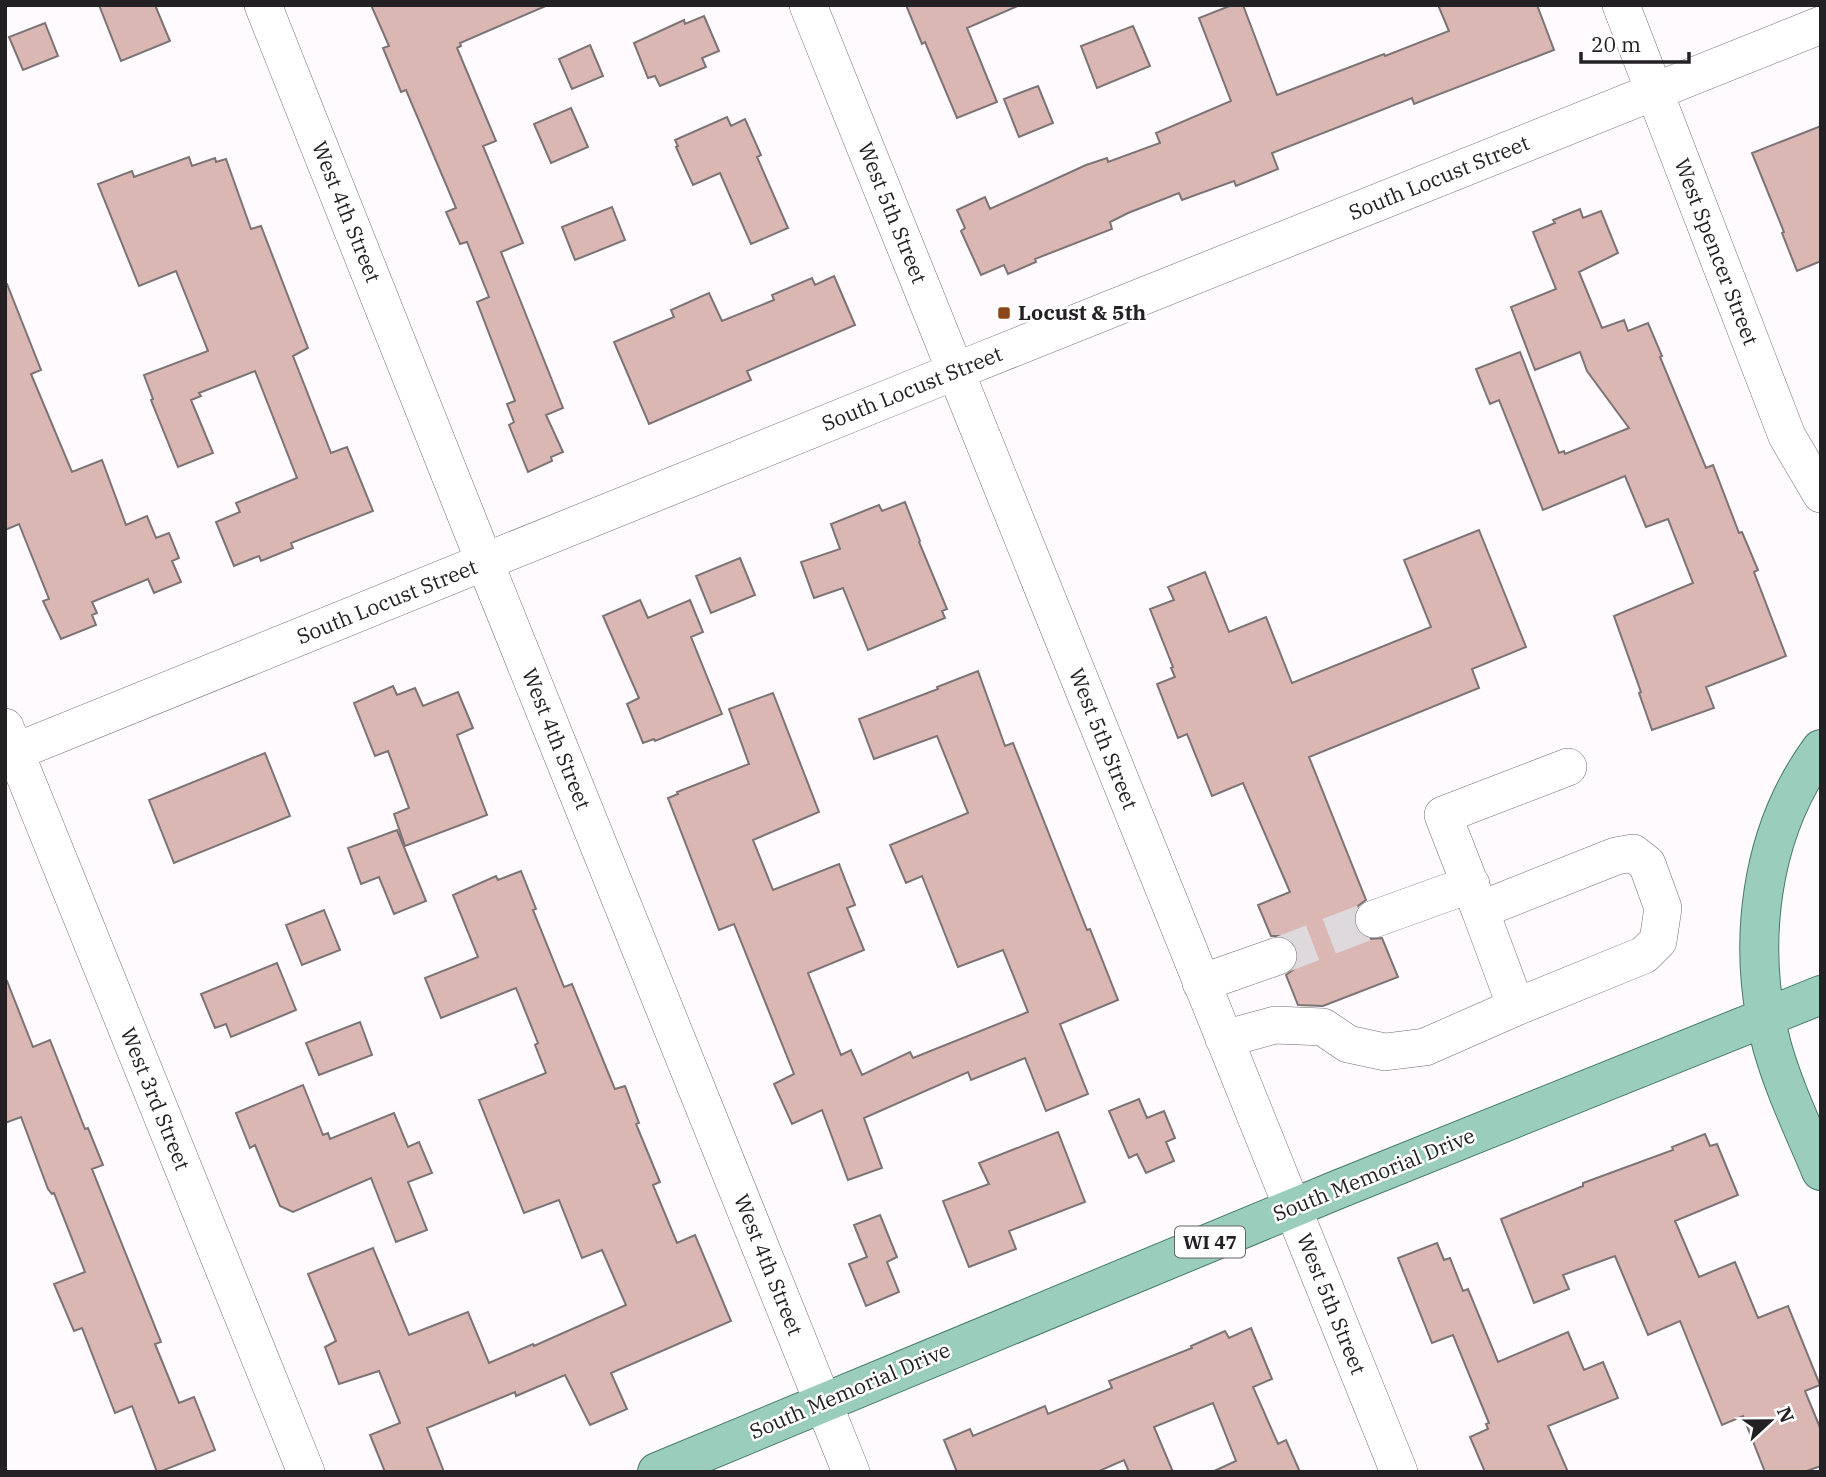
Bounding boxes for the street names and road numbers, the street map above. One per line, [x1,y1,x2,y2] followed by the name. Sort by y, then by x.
[1344,128,1533,226] street label: South Locust Street
[306,137,388,286] street label: West 4th Street
[852,138,934,287] street label: West 5th Street
[1668,154,1765,349] street label: West Spencer Street
[817,339,1006,437] street label: South Locust Street
[292,552,481,650] street label: South Locust Street
[516,664,598,813] street label: West 4th Street
[1063,664,1145,813] street label: West 5th Street
[115,1023,197,1174] street label: West 3rd Street
[1268,1121,1479,1227] street label: South Memorial Drive
[728,1190,810,1339] street label: West 4th Street
[1175,1226,1245,1258] road number: WI 47
[1291,1229,1373,1378] street label: West 5th Street
[745,1335,954,1445] street label: South Memorial Drive

